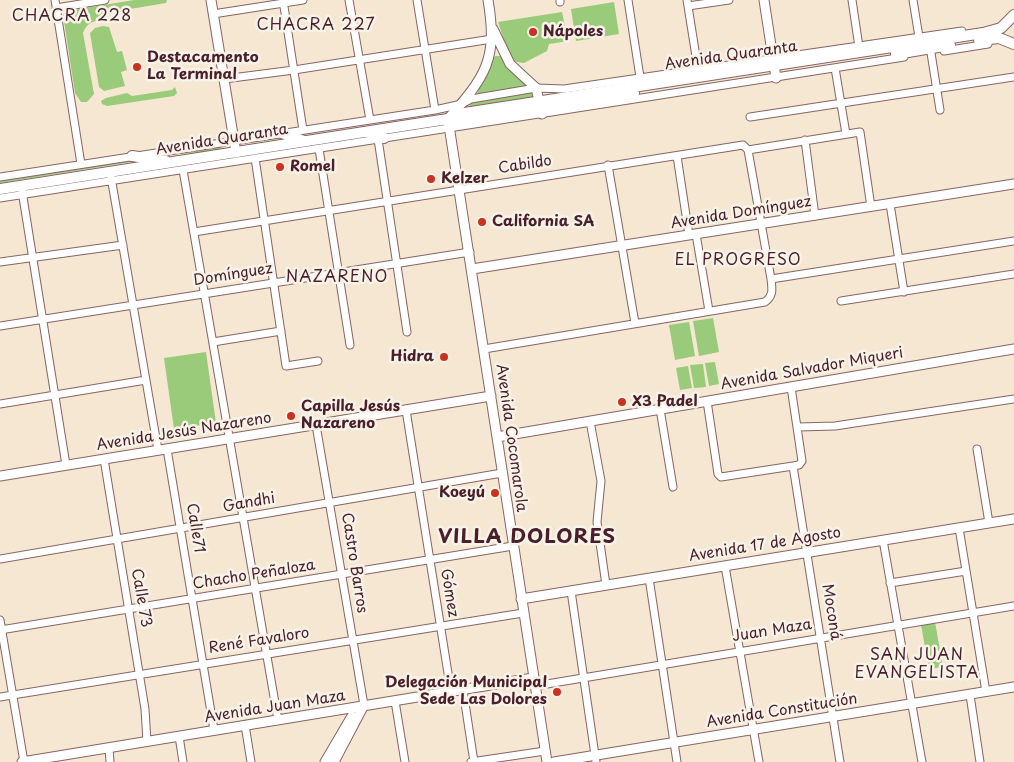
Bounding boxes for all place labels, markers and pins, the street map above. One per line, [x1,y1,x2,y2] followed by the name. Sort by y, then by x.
[543,23,603,41] place label: Nápoles
[527,26,539,38] marker: Nápoles
[147,49,259,84] place label: Destacamento La Terminal
[131,61,143,73] marker: Destacamento La Terminal
[290,158,335,176] place label: Romel
[274,161,286,173] marker: Romel
[441,170,489,188] place label: Kelzer
[425,173,437,185] marker: Kelzer
[492,213,594,231] place label: California SA
[476,216,488,228] marker: California SA
[391,348,434,366] place label: Hidra
[438,351,450,363] marker: Hidra
[632,393,697,411] place label: X3 Padel
[616,396,628,408] marker: X3 Padel
[301,398,400,433] place label: Capilla Jesús Nazareno
[285,410,297,422] marker: Capilla Jesús Nazareno
[439,484,485,502] place label: Koeyú
[489,487,501,499] marker: Koeyú
[385,674,547,709] place label: Delegación Municipal Sede Las Dolores
[551,686,563,698] marker: Delegación Municipal Sede Las Dolores

